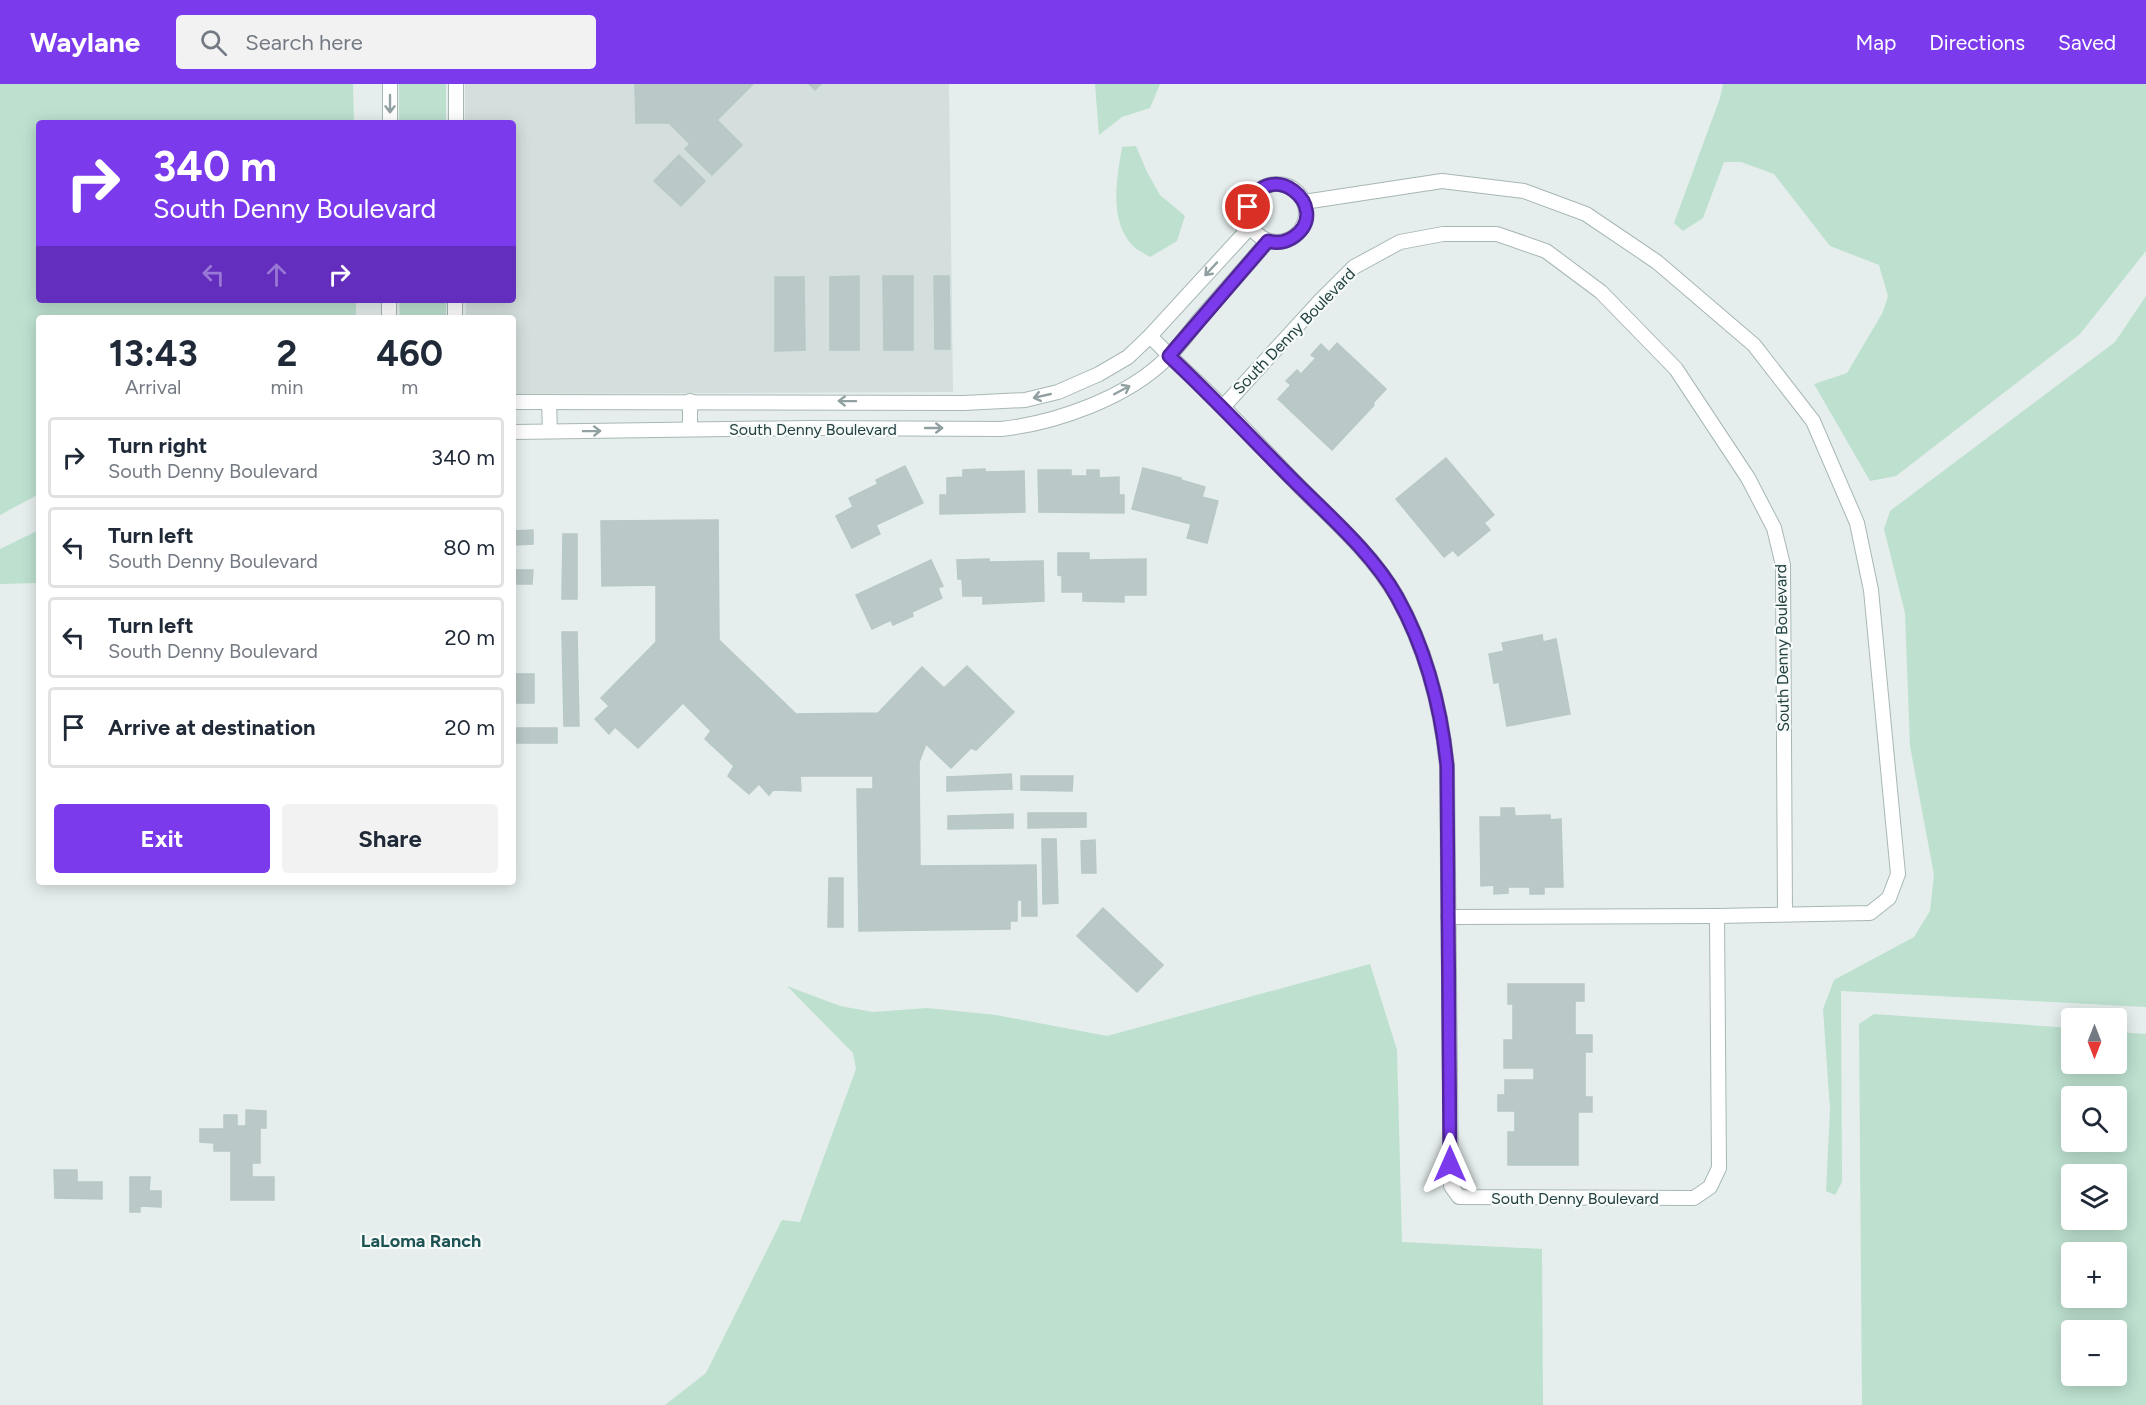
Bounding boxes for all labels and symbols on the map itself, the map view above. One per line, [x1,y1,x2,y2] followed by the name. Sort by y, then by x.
[384,93,396,113] one-way arrow
[1222,181,1273,232] pin
[1204,262,1218,277] one-way arrow
[1229,264,1359,398] street label: South Denny Boulevard
[1113,384,1130,396] one-way arrow
[1033,391,1052,403] one-way arrow
[838,396,858,407] one-way arrow
[729,420,897,439] street label: South Denny Boulevard
[924,422,944,434] one-way arrow
[582,425,602,437] one-way arrow
[1771,564,1793,732] street label: South Denny Boulevard
[2061,1008,2127,1074] north arrow
[1418,1132,1482,1196] position arrow
[1491,1189,1659,1208] street label: South Denny Boulevard
[361,1230,481,1252] district label: LaLoma Ranch

